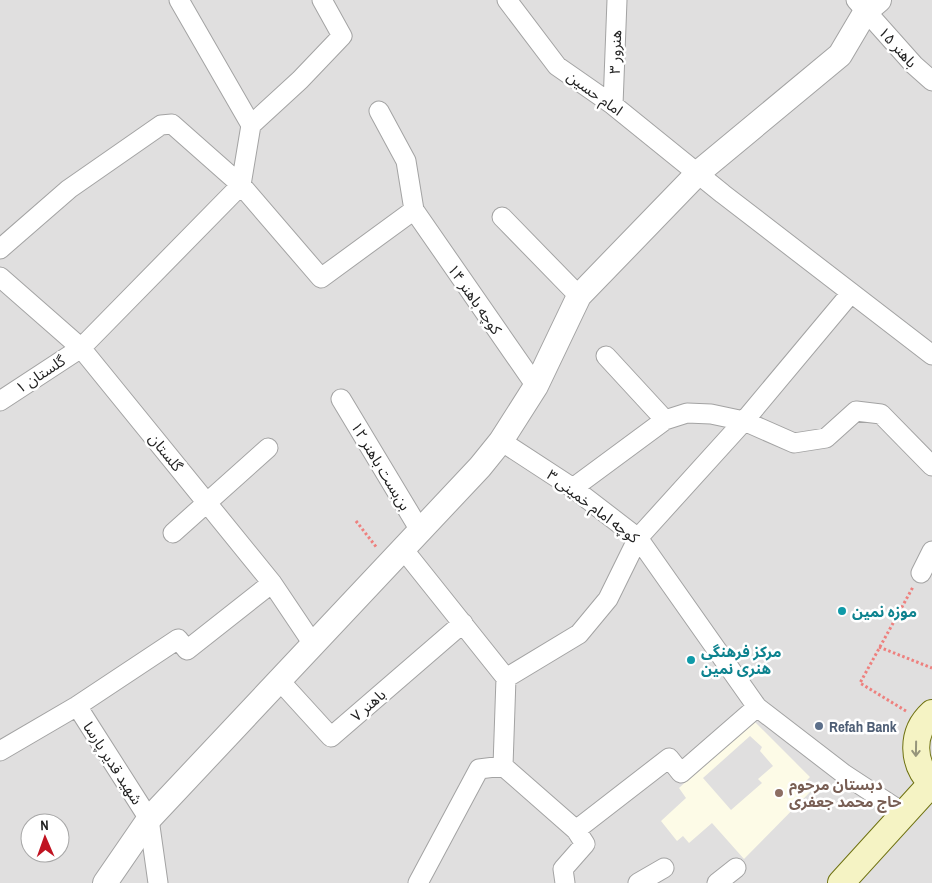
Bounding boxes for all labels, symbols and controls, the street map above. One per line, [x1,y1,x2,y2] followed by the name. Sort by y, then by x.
[874,22,922,72] street label: باهنر ۱۵
[604,30,626,74] street label: هنرور ۳
[562,66,627,121] street label: امام حسین
[443,260,507,339] street label: کوچه باهنر ۱۴
[11,350,70,398] street label: گلستان ۱
[346,418,416,514] street label: بن‌بست باهنر ۱۲
[144,428,188,476] street label: گلستان
[542,464,644,549] street label: کوچه امام خمینی ۳
[852,601,917,622] place label: موزه نمین
[836,605,848,617] marker: موزه نمین
[701,641,782,679] place label: مرکز فرهنگی هنری نمین
[685,654,697,666] marker: مرکز فرهنگی هنری نمین
[346,684,390,726] street label: باهنر ۷
[829,716,897,737] place label: Refah Bank
[78,717,148,809] street label: شهید قدیر پارسا
[813,720,825,732] marker: Refah Bank
[911,740,921,756] one-way arrow
[789,774,902,813] place label: دبستان مرحوم حاج محمد جعفری
[773,787,785,799] marker: دبستان مرحوم حاج محمد جعفری
[20,813,70,863] north arrow
[40,816,49,834] text: N

